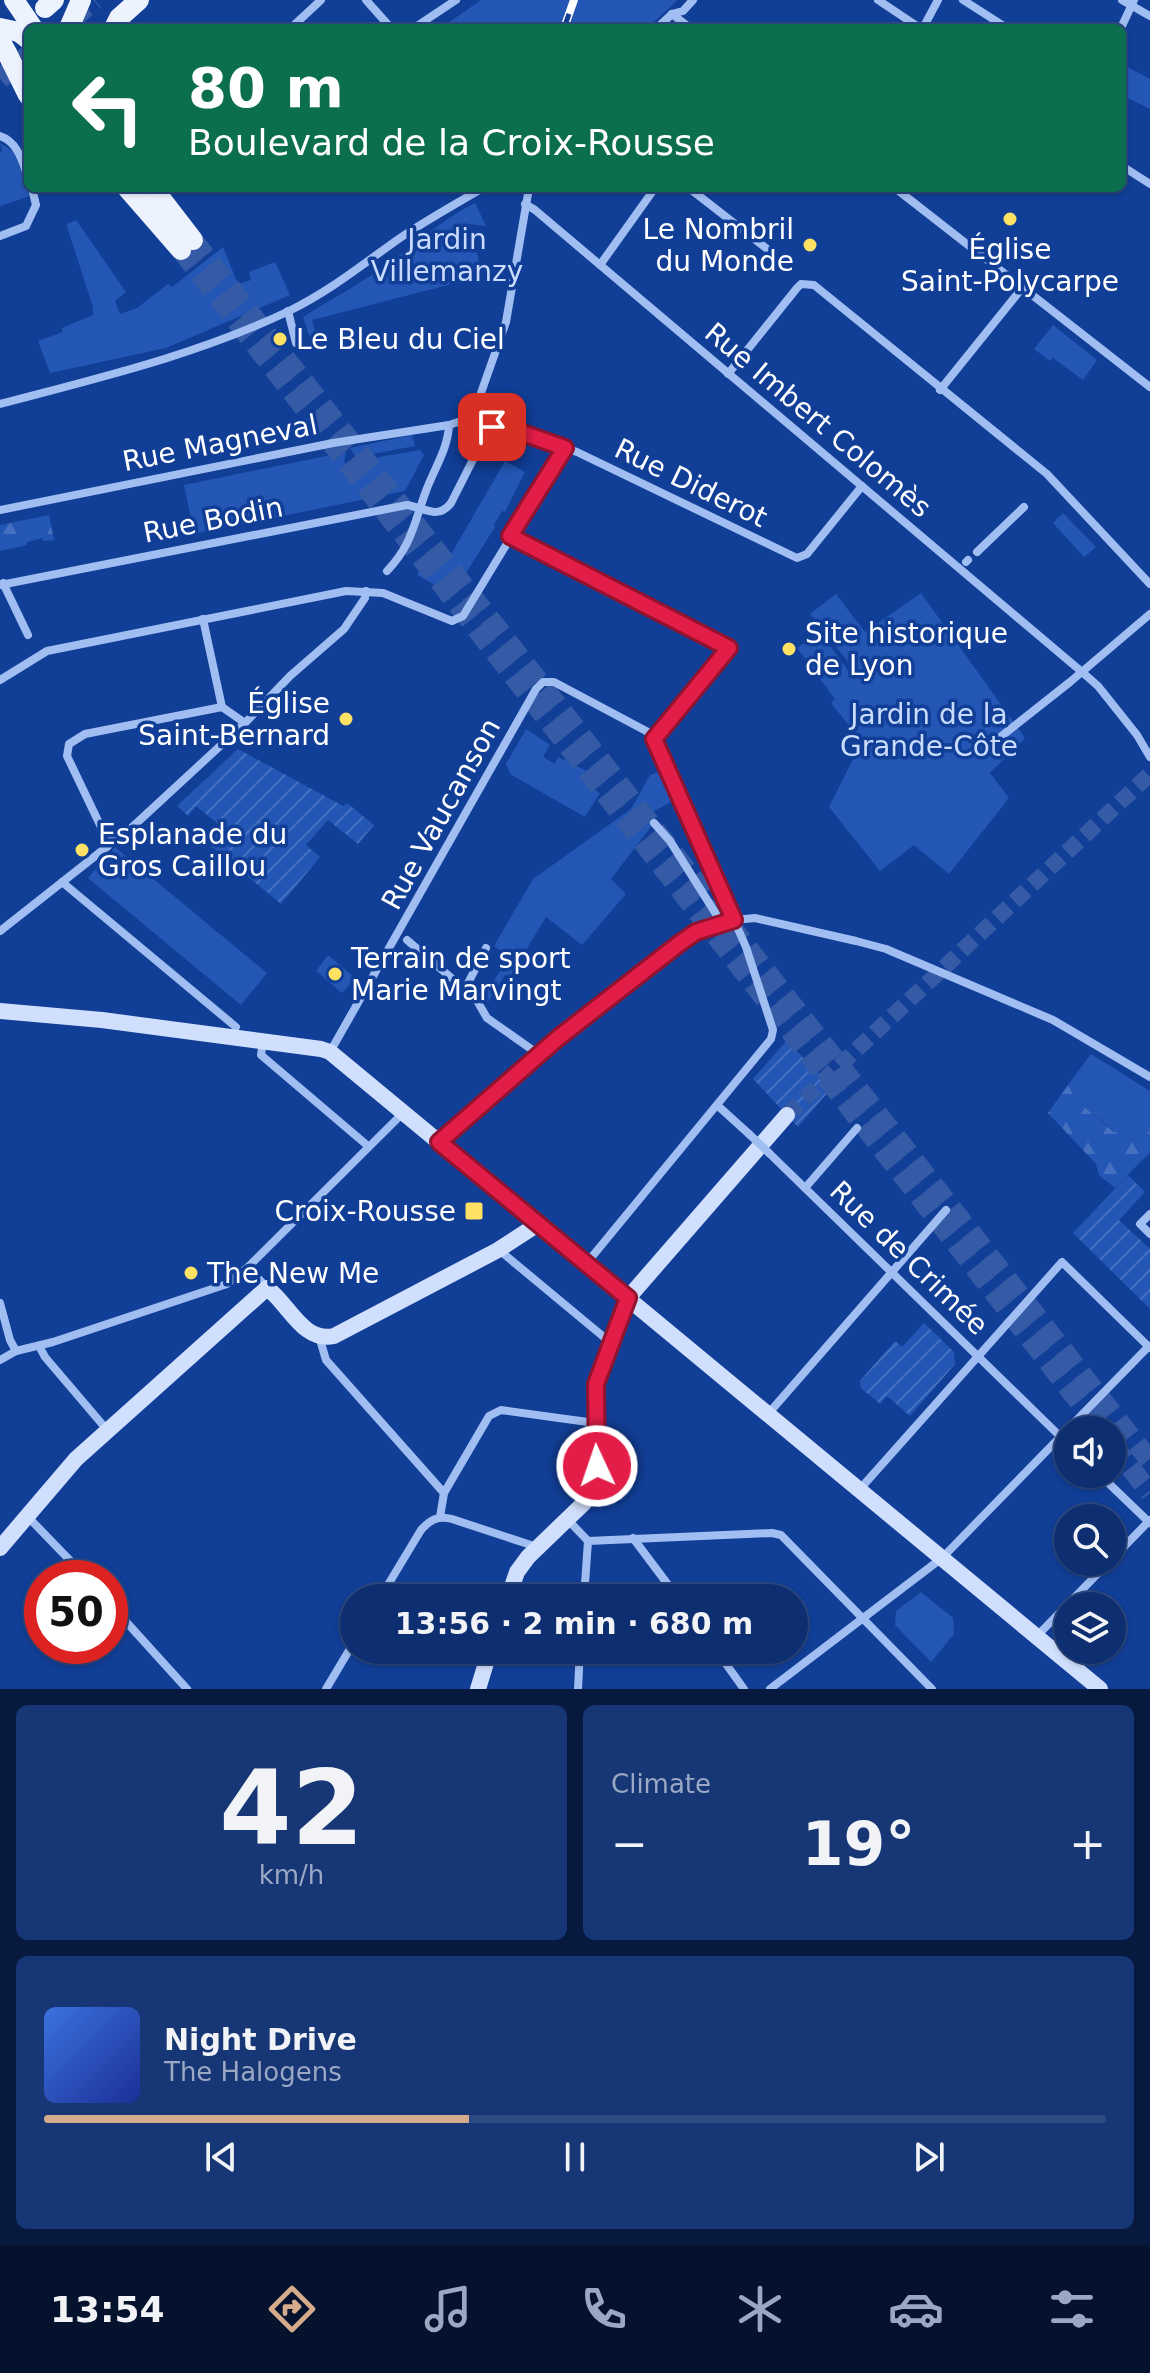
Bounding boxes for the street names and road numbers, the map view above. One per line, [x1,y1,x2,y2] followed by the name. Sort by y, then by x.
[698,316,938,524] street label: Rue Imbert Colomès
[120,408,320,478] street label: Rue Magneval
[609,432,773,534] street label: Rue Diderot
[140,490,286,550] street label: Rue Bodin
[375,713,507,915] street label: Rue Vaucanson
[823,1174,995,1342] street label: Rue de Crimée

